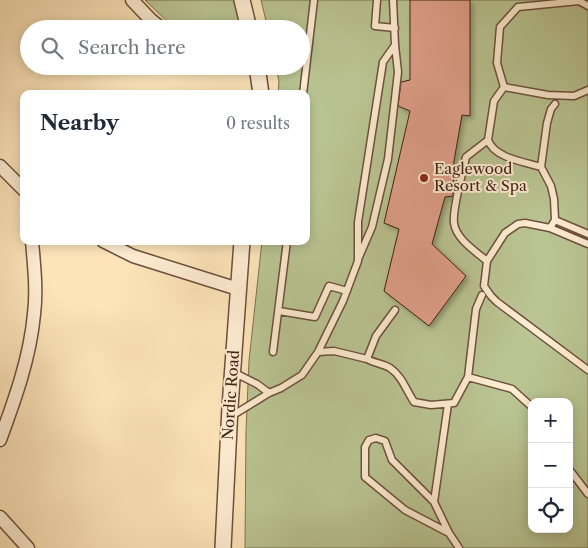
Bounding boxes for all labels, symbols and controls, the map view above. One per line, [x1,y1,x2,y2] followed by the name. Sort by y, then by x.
[20,20,310,75] search box
[38,34,66,62] icon: search
[78,36,186,59] text: Search here
[40,110,119,135] text: Nearby
[226,113,290,133] text: 0 results
[434,159,527,195] place label: Eaglewood Resort & Spa
[418,172,430,184] marker: Eaglewood Resort & Spa
[218,349,243,441] street label: Nordic Road
[528,398,573,533] map controls
[528,398,573,443] button: +
[528,443,573,488] button: −
[528,488,573,533] button: locate

